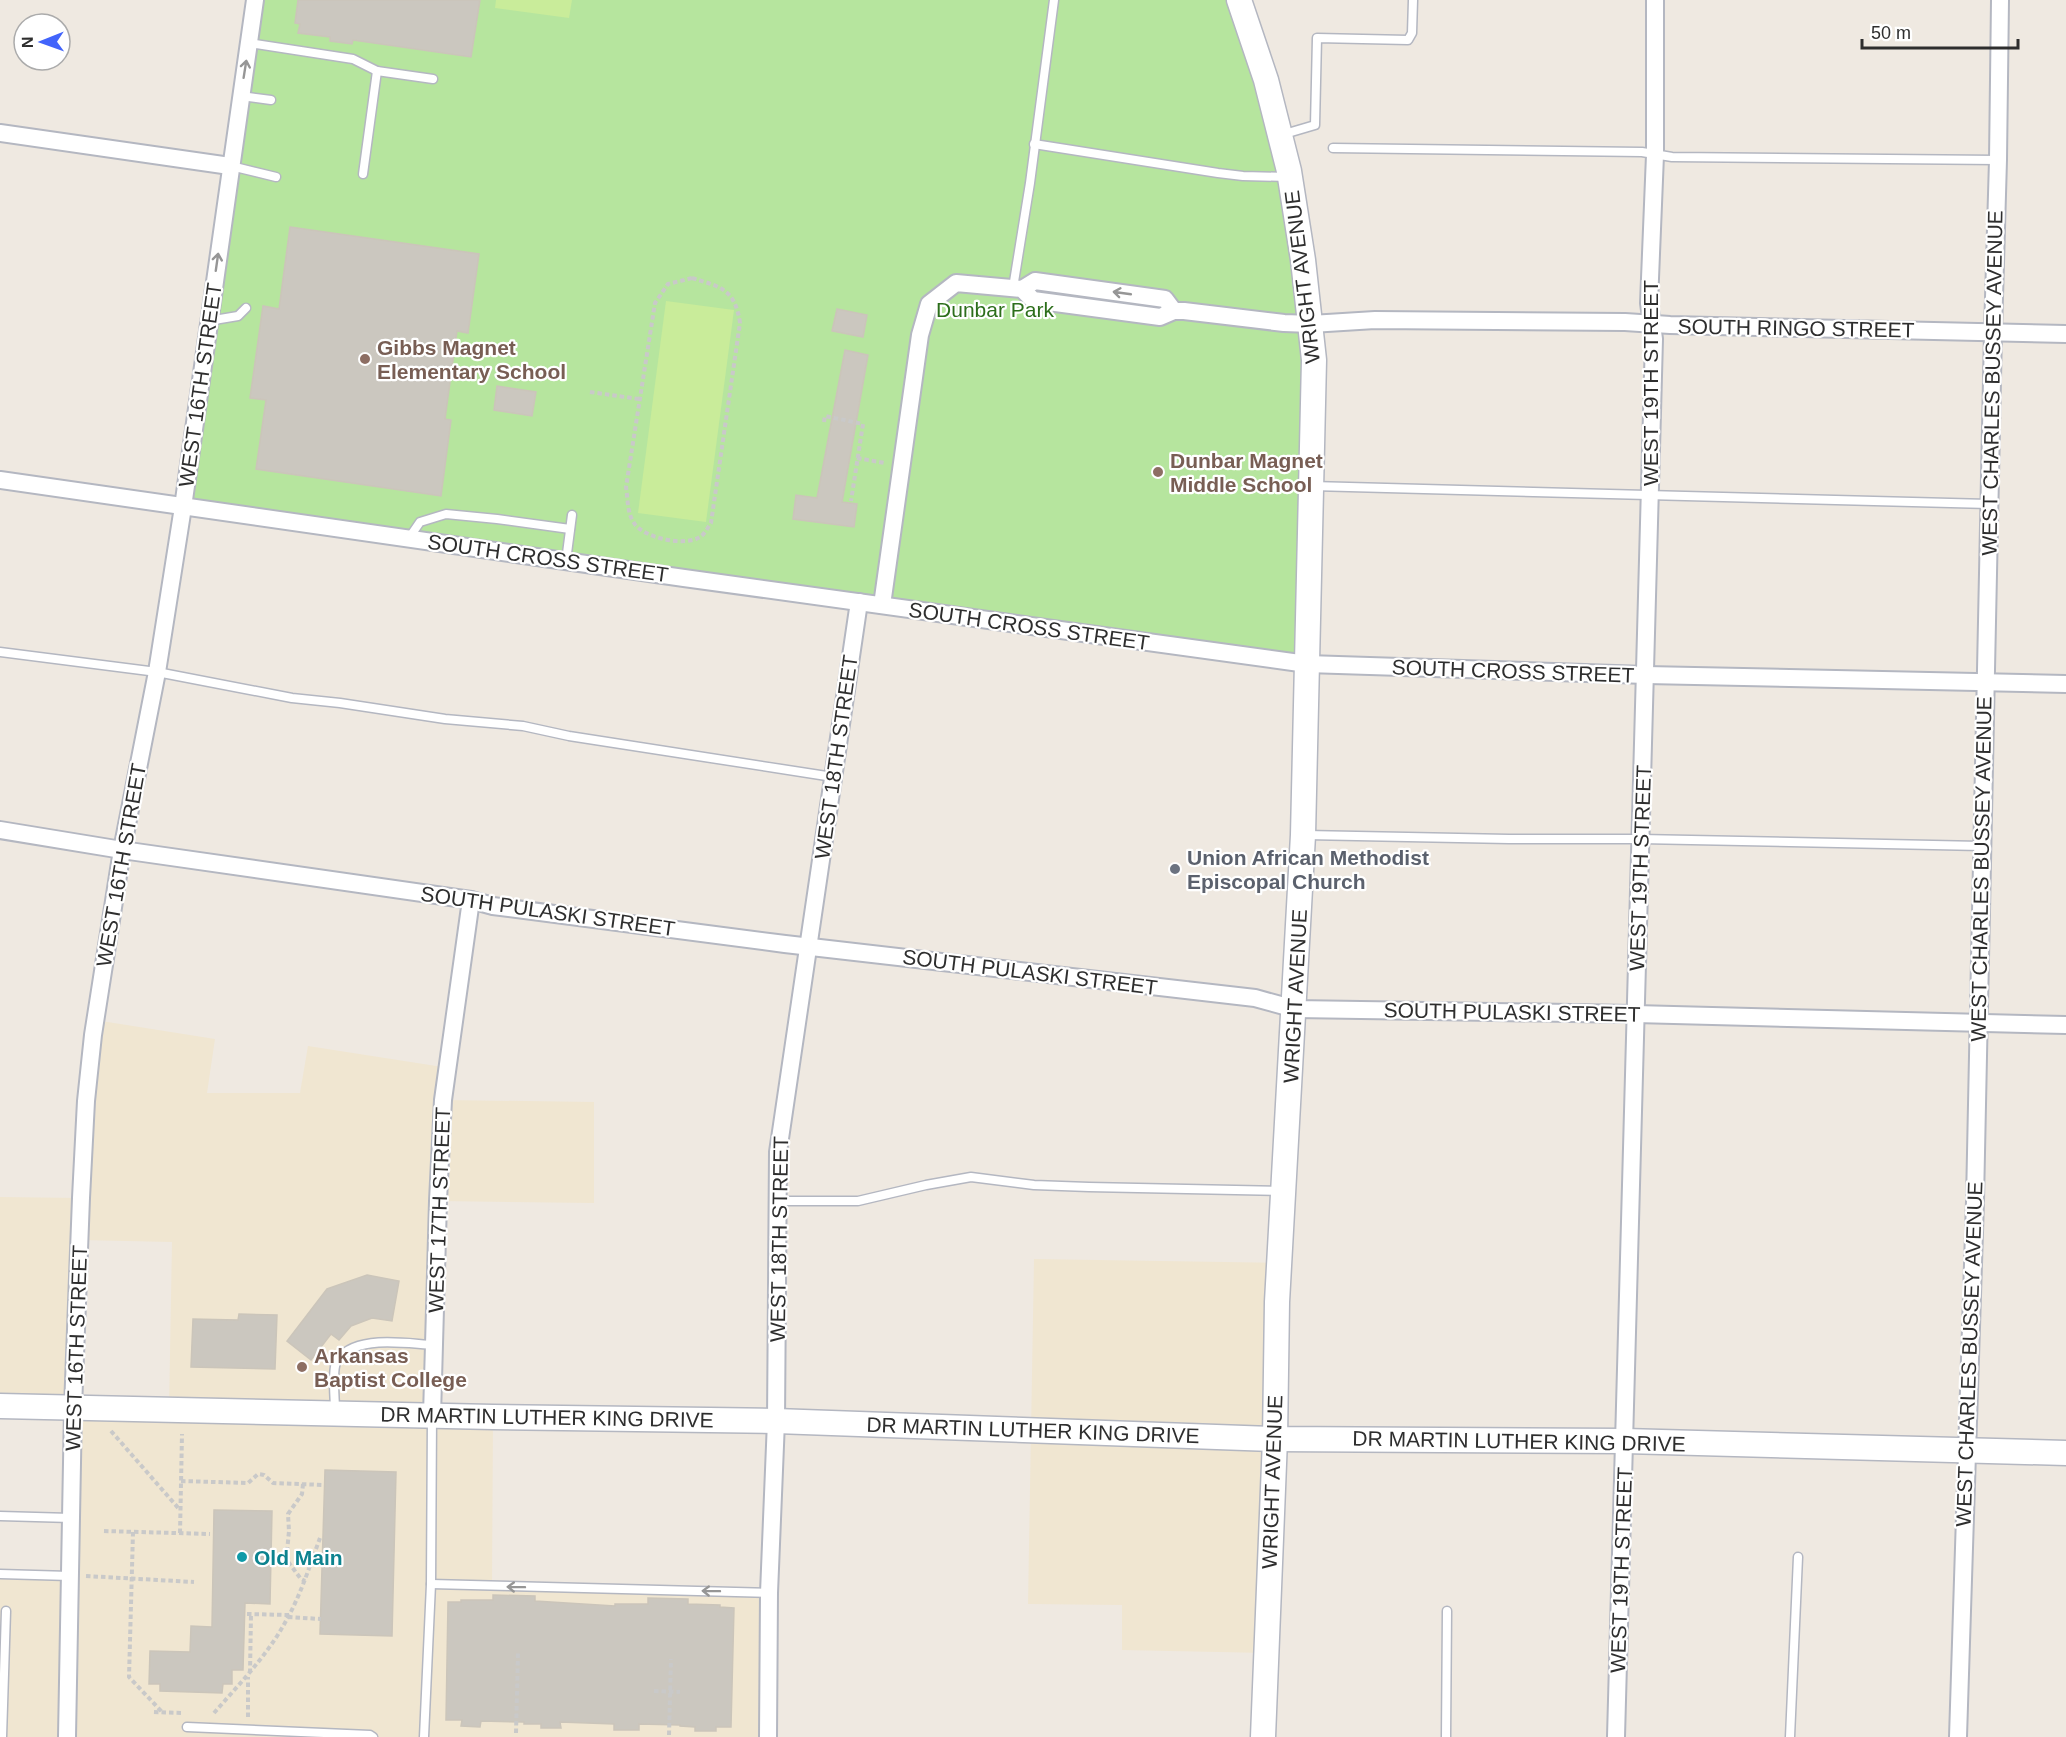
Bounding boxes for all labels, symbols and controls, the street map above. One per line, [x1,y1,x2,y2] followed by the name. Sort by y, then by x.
[12,12,72,72] north arrow
[1862,12,2018,50] scale bar
[1871,23,1911,43] text: 50 m
[19,36,36,48] text: N
[240,59,251,79] one-way arrow
[1280,189,1324,365] street label: WRIGHT AVENUE
[1977,210,2007,556] street label: WEST CHARLES BUSSEY AVENUE
[211,252,222,272] one-way arrow
[1639,280,1662,486] street label: WEST 19TH STREET
[174,281,226,489] street label: WEST 16TH STREET
[1112,287,1132,298] one-way arrow
[936,298,1054,321] park label: Dunbar Park
[1677,314,1915,342] street label: SOUTH RINGO STREET
[377,336,566,383] place label: Gibbs Magnet Elementary School
[358,352,372,366] marker: Gibbs Magnet Elementary School
[1170,449,1323,496] place label: Dunbar Magnet Middle School
[1151,465,1165,479] marker: Dunbar Magnet Middle School
[426,530,670,586] street label: SOUTH CROSS STREET
[907,598,1151,654] street label: SOUTH CROSS STREET
[810,653,862,861] street label: WEST 18TH STREET
[1391,655,1635,687] street label: SOUTH CROSS STREET
[1966,696,1996,1042] street label: WEST CHARLES BUSSEY AVENUE
[92,761,150,969] street label: WEST 16TH STREET
[1625,764,1655,971] street label: WEST 19TH STREET
[1187,846,1429,893] place label: Union African Methodist Episcopal Church
[1168,862,1182,876] marker: Union African Methodist Episcopal Church
[419,882,677,940] street label: SOUTH PULASKI STREET
[1279,908,1311,1084] street label: WRIGHT AVENUE
[901,945,1159,999] street label: SOUTH PULASKI STREET
[1383,998,1641,1026] street label: SOUTH PULASKI STREET
[424,1106,454,1313] street label: WEST 17TH STREET
[766,1136,792,1342] street label: WEST 18TH STREET
[1951,1181,1987,1527] street label: WEST CHARLES BUSSEY AVENUE
[61,1244,91,1451] street label: WEST 16TH STREET
[314,1344,467,1391] place label: Arkansas Baptist College
[295,1360,309,1374] marker: Arkansas Baptist College
[1257,1395,1287,1569] street label: WRIGHT AVENUE
[380,1403,714,1431] street label: DR MARTIN LUTHER KING DRIVE
[866,1413,1200,1447] street label: DR MARTIN LUTHER KING DRIVE
[1352,1427,1686,1455] street label: DR MARTIN LUTHER KING DRIVE
[1606,1466,1636,1673] street label: WEST 19TH STREET
[254,1546,343,1569] place label: Old Main
[235,1550,249,1564] marker: Old Main
[506,1581,526,1592] one-way arrow
[701,1586,721,1597] one-way arrow

